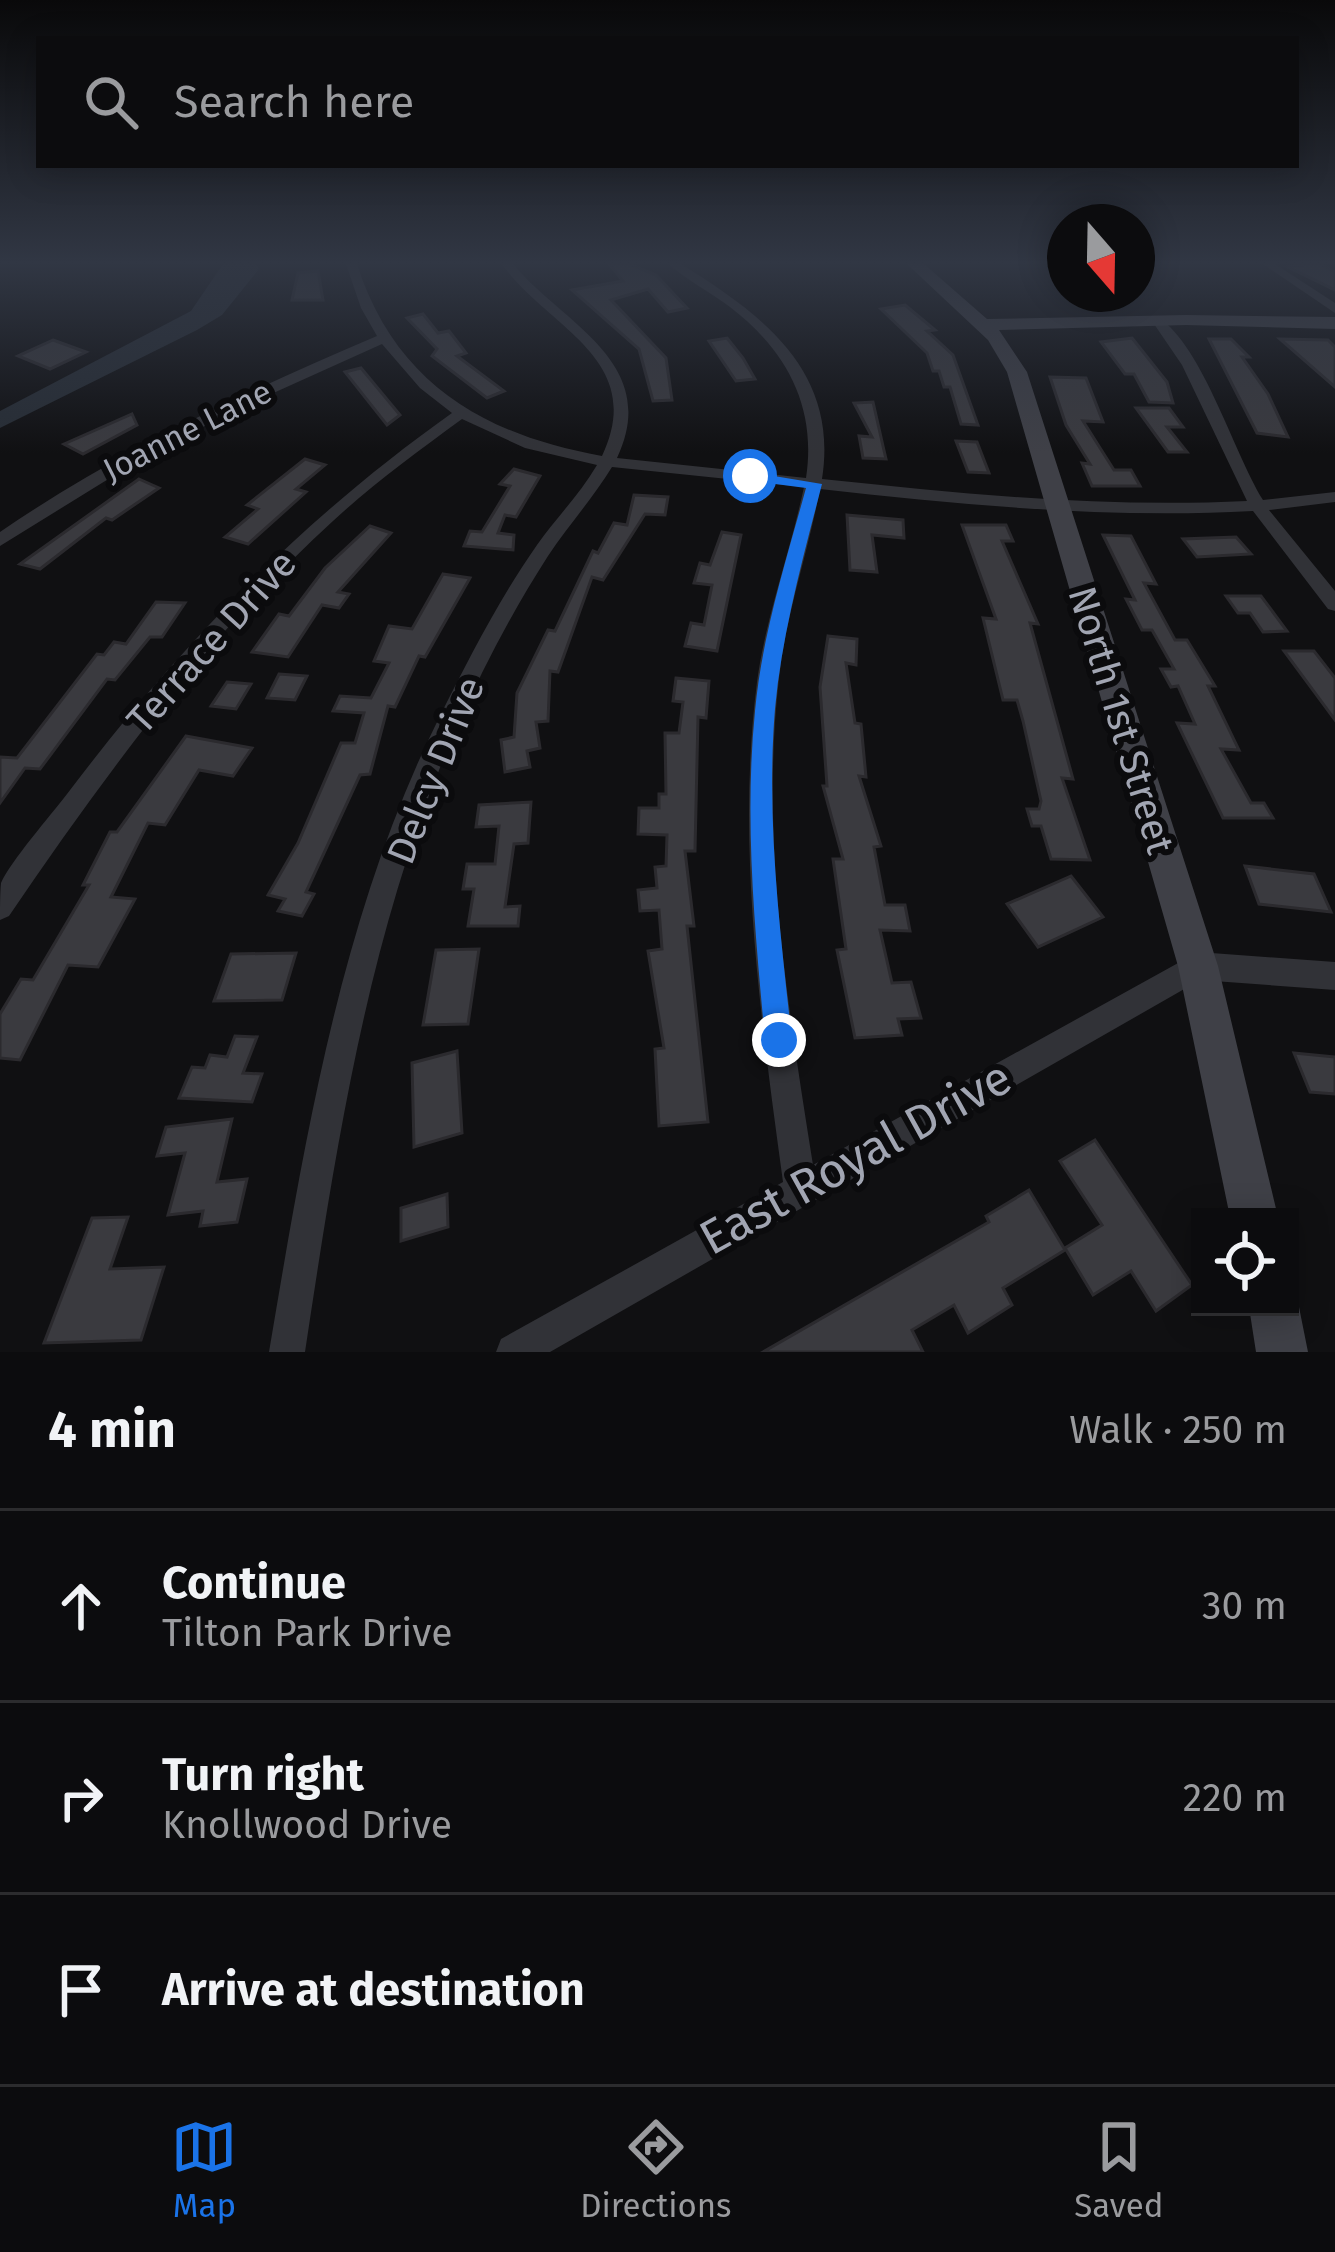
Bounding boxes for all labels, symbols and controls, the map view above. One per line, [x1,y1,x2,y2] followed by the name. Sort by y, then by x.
[36,36,1299,168] search box
[78,69,144,135] icon: search
[174,75,414,129] text: Search here
[1047,204,1155,312] north arrow
[97,371,278,490] street label: Joanne Lane
[723,449,777,503] route start
[118,541,306,743] street label: Terrace Drive
[1059,581,1184,860] street label: North 1st Street
[378,670,494,870] street label: Delcy Drive
[752,1013,806,1067] route end
[690,1048,1021,1267] street label: East Royal Drive
[1191,1208,1299,1316] map controls
[1191,1208,1299,1316] button: locate
[48,1399,176,1461] text: 4 min
[1069,1407,1287,1453] text: Walk · 250 m
[162,1556,346,1610] text: Continue
[48,1573,114,1639] icon: ahead
[1202,1583,1287,1629] text: 30 m
[162,1610,453,1656] text: Tilton Park Drive
[162,1748,364,1802] text: Turn right
[48,1765,114,1831] icon: right
[1183,1775,1287,1821] text: 220 m
[162,1802,452,1848] text: Knollwood Drive
[48,1957,114,2023] icon: arrive
[162,1963,585,2017] text: Arrive at destination
[171,2114,237,2226] tab: Map
[580,2114,732,2226] tab: Directions
[1074,2114,1164,2226] tab: Saved

